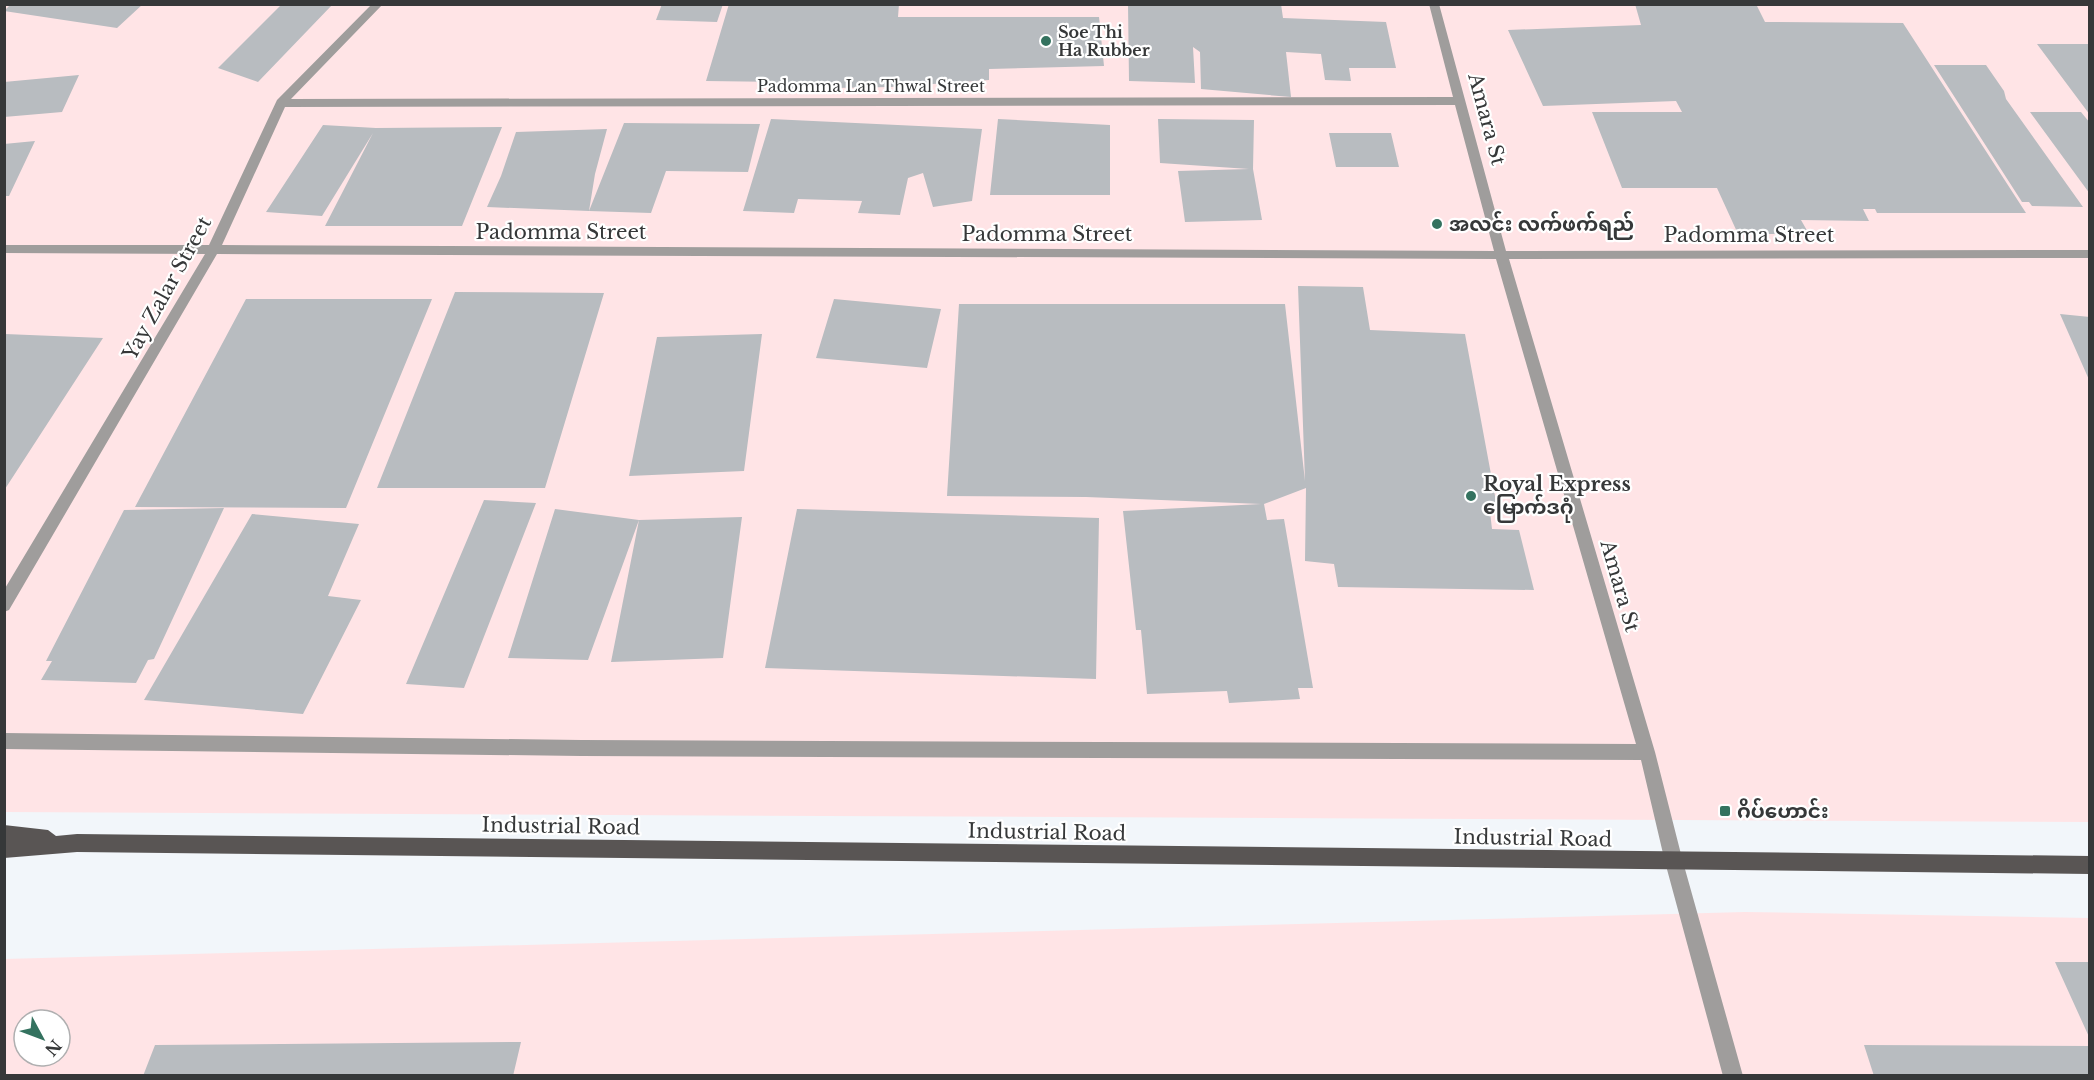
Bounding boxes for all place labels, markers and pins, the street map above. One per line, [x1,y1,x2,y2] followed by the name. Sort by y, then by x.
[1058,22,1150,60] place label: Soe Thi Ha Rubber
[1039,34,1053,48] marker: Soe Thi Ha Rubber
[1449,211,1634,240] place label: အလင်း လက်ဖက်ရည်
[1430,217,1444,231] marker: အလင်း လက်ဖက်ရည်
[1483,472,1631,523] place label: Royal Express မြောက်ဒဂုံ
[1464,489,1478,503] marker: Royal Express မြောက်ဒဂုံ
[1737,798,1829,823] place label: ဂိပ်ဟောင်း
[1718,804,1732,818] marker: ဂိပ်ဟောင်း

